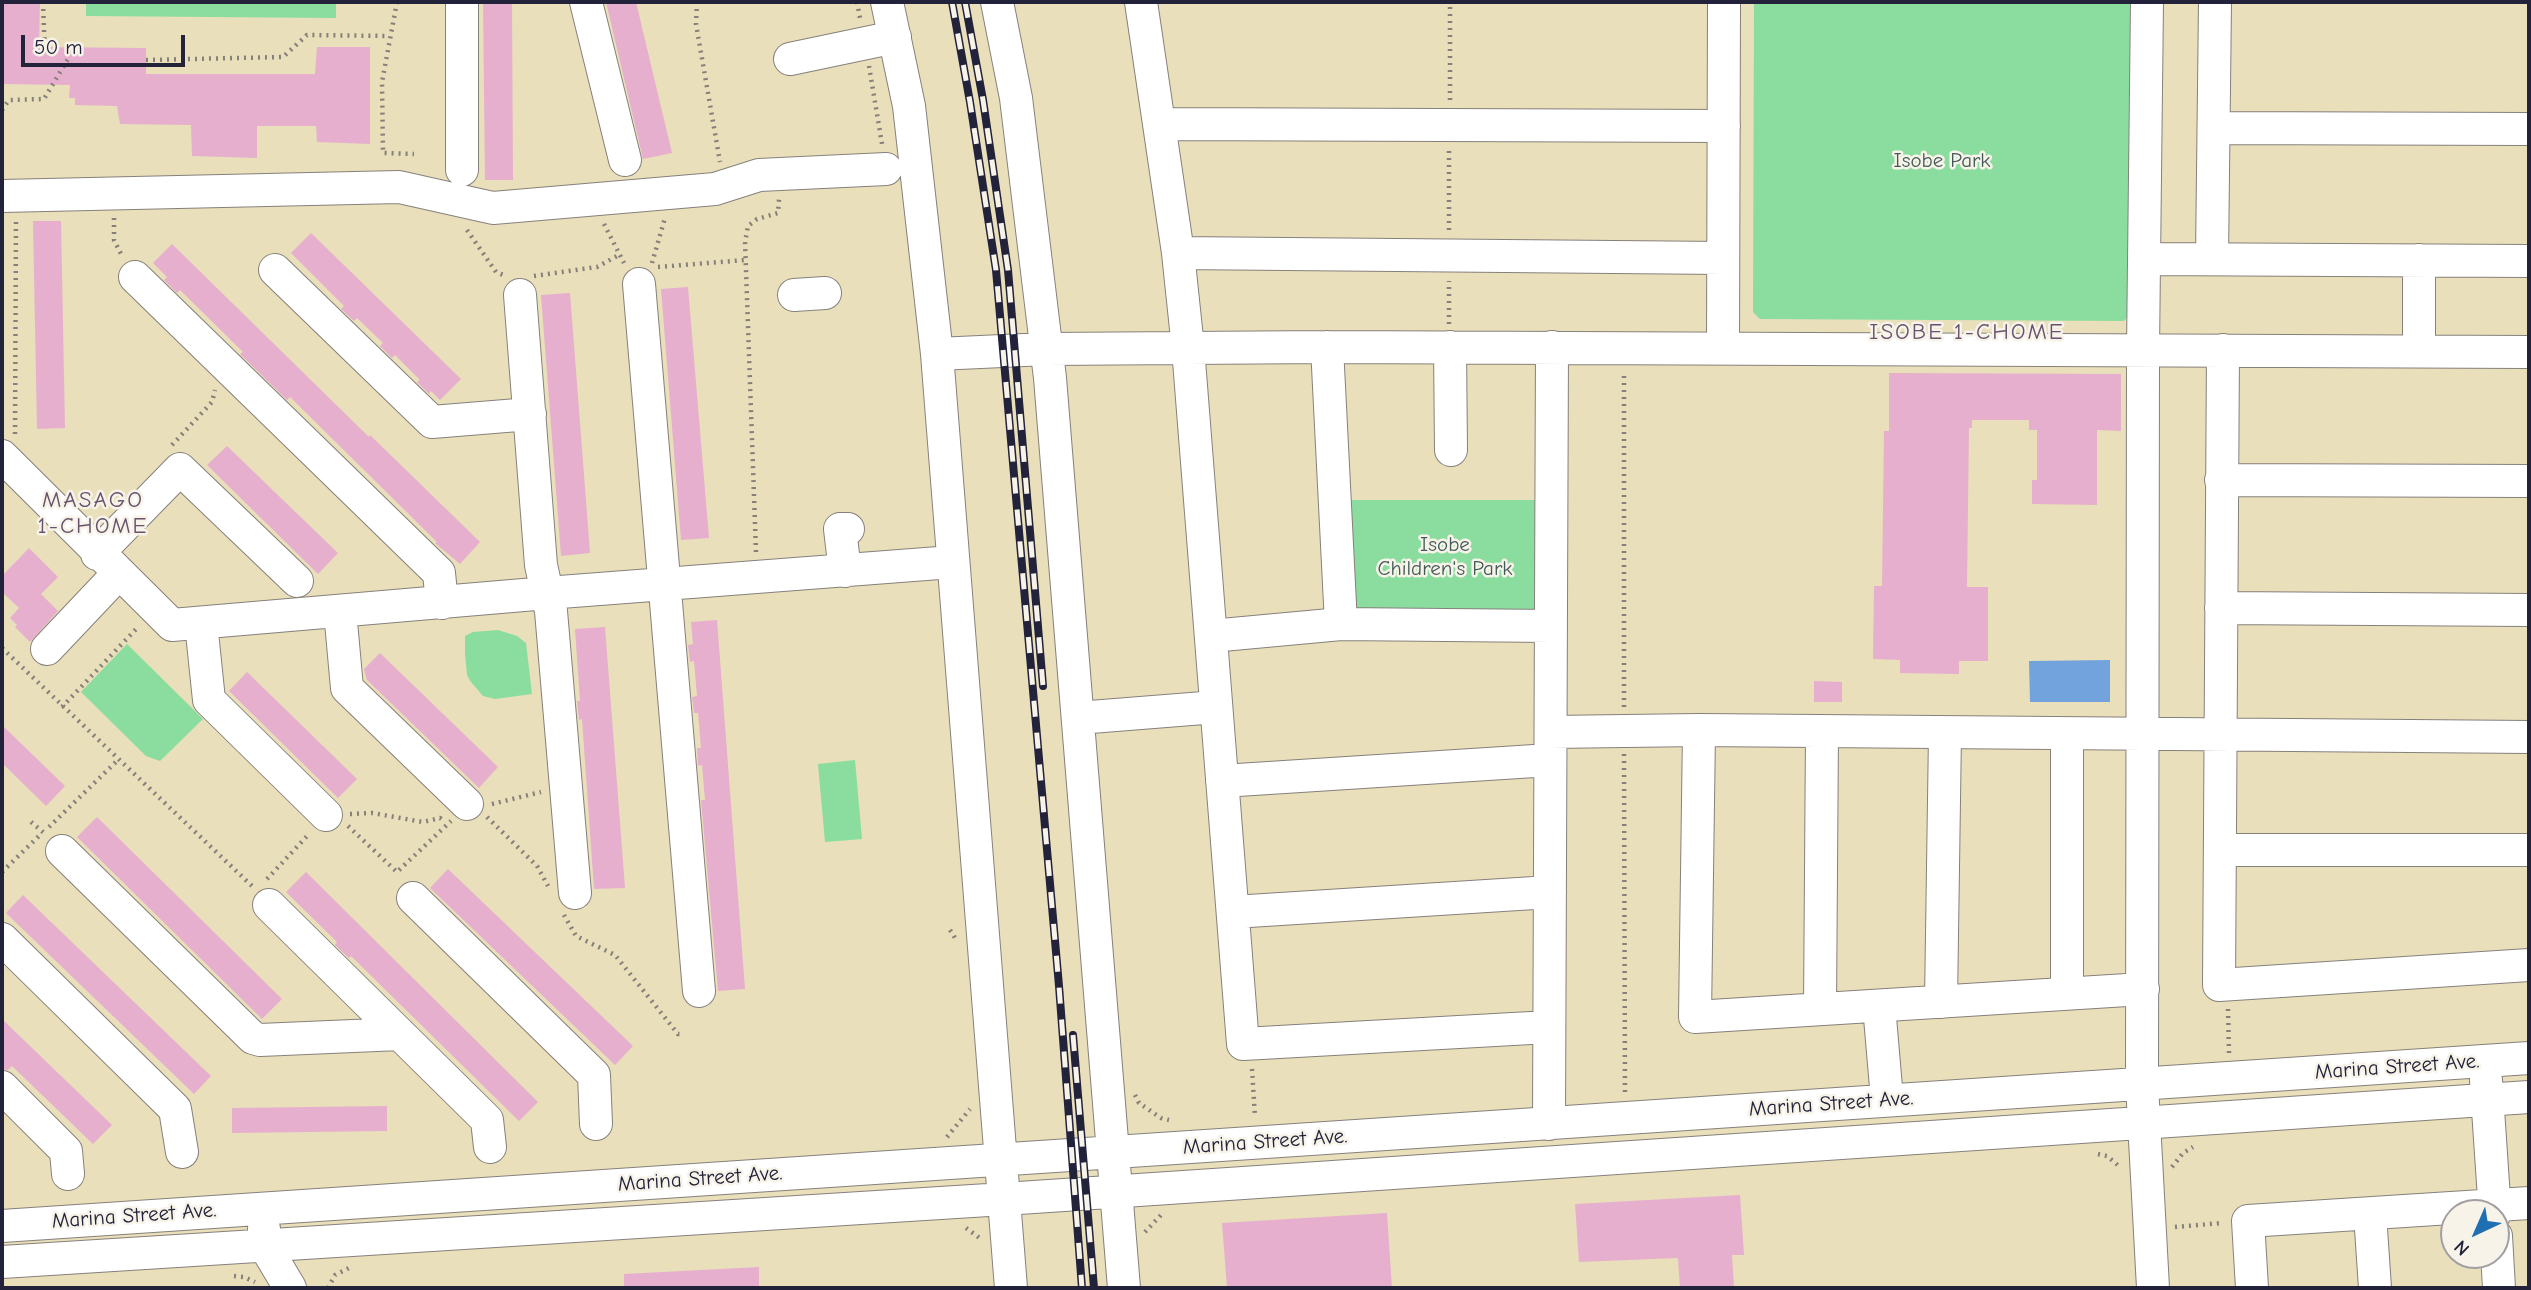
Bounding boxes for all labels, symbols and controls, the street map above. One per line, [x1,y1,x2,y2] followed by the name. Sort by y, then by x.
[24,21,189,65] scale bar
[34,35,83,59] text: 50 m
[1894,148,1990,174] park label: Isobe Park
[1871,318,2063,346] district label: ISOBE 1-CHOME
[38,486,148,540] district label: MASAGO 1-CHOME
[1378,532,1512,582] park label: Isobe Children's Park
[2314,1049,2480,1085] street label: Marina Street Ave.
[1748,1086,1914,1122] street label: Marina Street Ave.
[1182,1124,1348,1160] street label: Marina Street Ave.
[617,1161,783,1197] street label: Marina Street Ave.
[51,1198,217,1234] street label: Marina Street Ave.
[2440,1199,2510,1269] north arrow
[2450,1235,2474,1260] text: N

